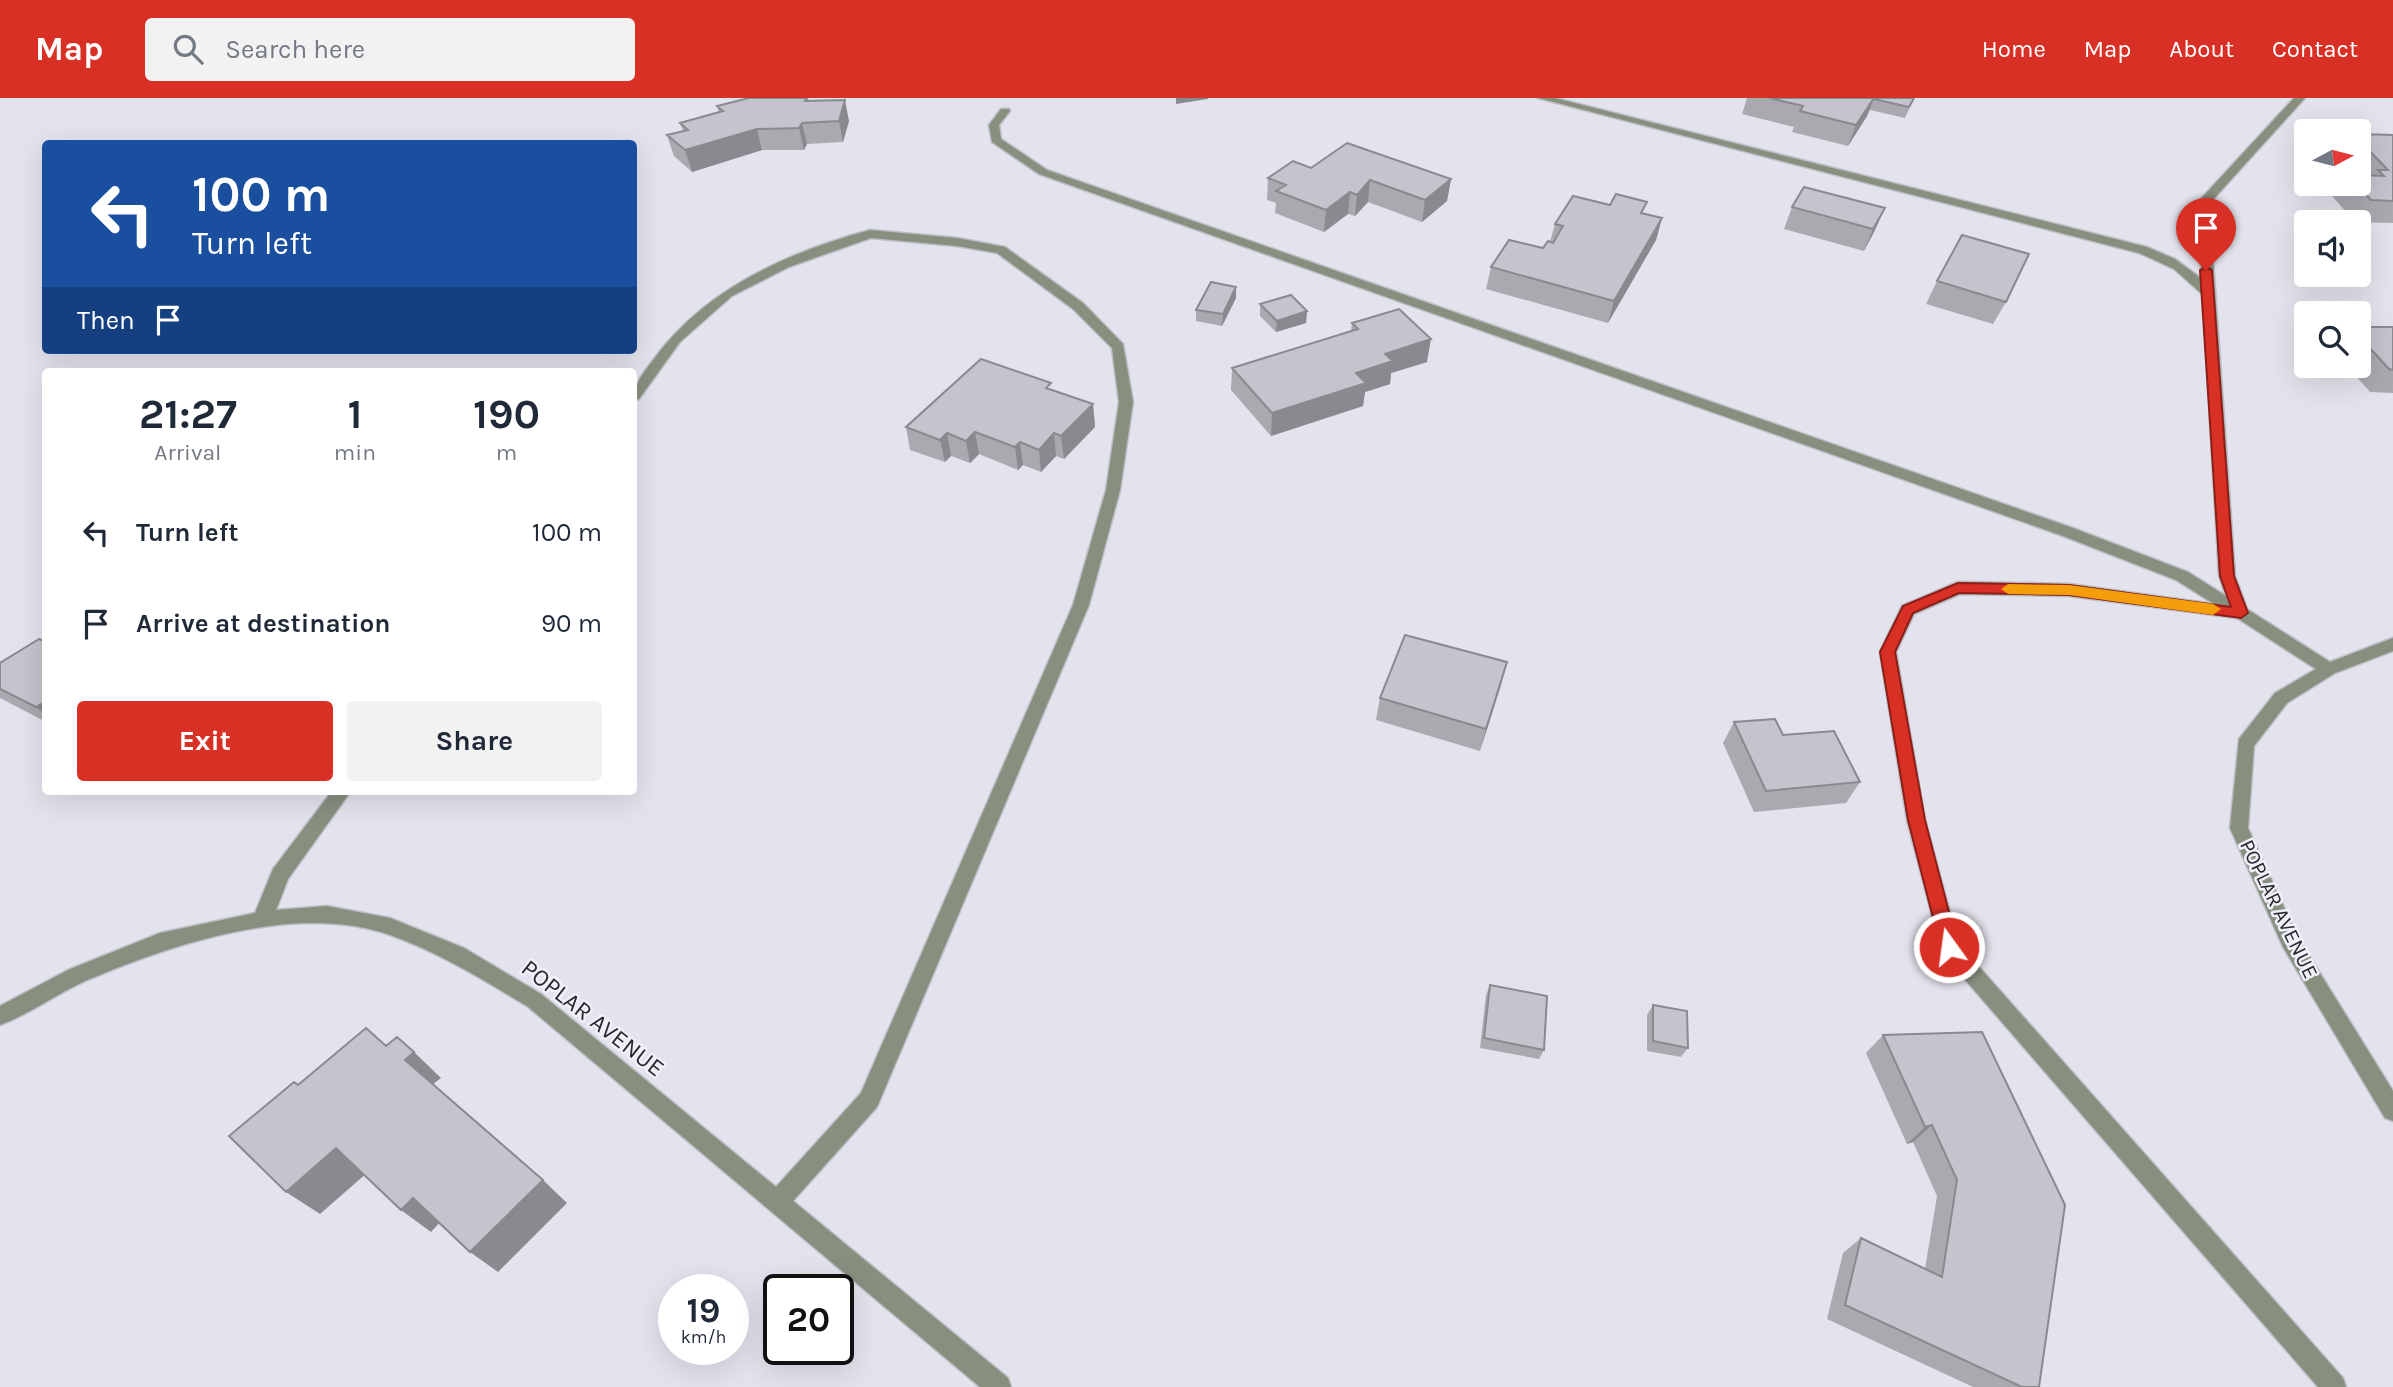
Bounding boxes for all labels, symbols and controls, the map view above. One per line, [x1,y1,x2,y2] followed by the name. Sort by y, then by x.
[145,18,635,81] search box
[35,30,103,68] text: Map
[169,30,207,68] icon: search
[225,34,365,65] text: Search here
[1982,35,2046,63] text: Home
[2084,35,2131,63] text: Map
[2169,35,2234,63] text: About
[2272,35,2358,63] text: Contact
[2294,119,2371,196] north arrow
[2294,119,2371,378] map controls
[192,166,330,223] text: 100 m
[77,168,168,259] icon: left
[2176,198,2236,270] pin
[2187,209,2225,247] icon: arrive
[2294,210,2371,287] button: sound
[192,225,312,262] text: Turn left
[149,301,187,339] icon: arrive
[2294,301,2371,378] button: search
[77,305,135,336] text: Then
[139,389,237,439] text: 21:27
[347,389,362,439] text: 1
[473,389,540,439] text: 190
[154,439,222,466] text: Arrival
[334,439,376,466] text: min
[496,439,517,466] text: m
[77,514,115,552] icon: left
[136,517,238,548] text: Turn left
[532,517,602,548] text: 100 m
[77,605,115,643] icon: arrive
[136,608,390,639] text: Arrive at destination
[541,608,602,639] text: 90 m
[77,701,333,781] button: Exit
[347,701,602,781] button: Share
[2235,836,2323,982] street label: POPLAR AVENUE
[1912,910,1986,984] position arrow
[516,954,670,1082] street label: POPLAR AVENUE
[763,1274,854,1365] speed limit sign: 20
[687,1290,720,1331] text: 19
[681,1326,726,1348] text: km/h

